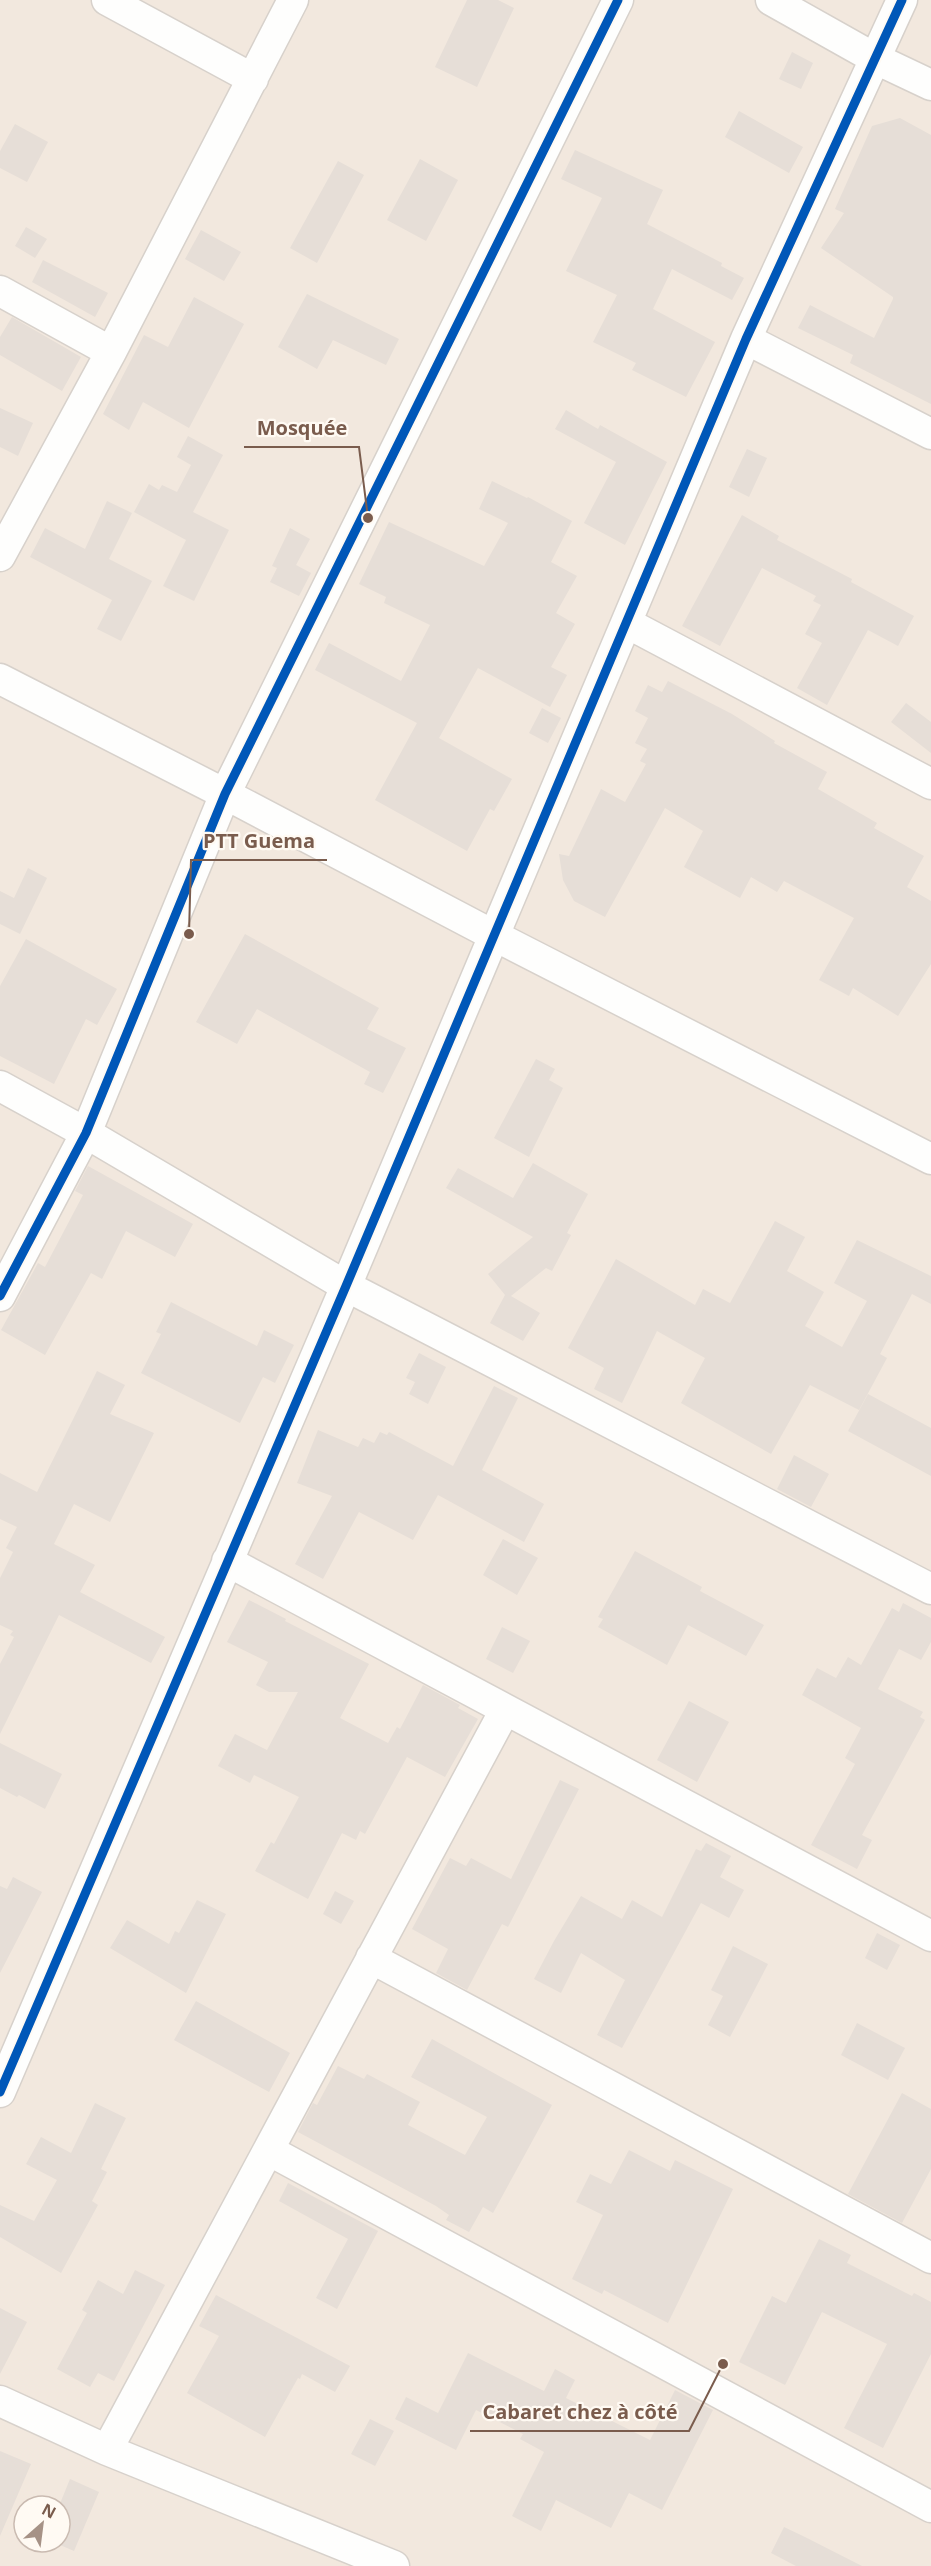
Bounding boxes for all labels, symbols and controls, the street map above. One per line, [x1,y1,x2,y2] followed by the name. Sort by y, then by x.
[244,409,359,447] callout: Mosquée
[257,414,347,441] text: Mosquée
[191,822,327,860] callout: PTT Guema
[203,827,315,854] text: PTT Guema
[470,2393,689,2431] callout: Cabaret chez à côté
[483,2398,677,2425] text: Cabaret chez à côté
[12,2494,72,2554] north arrow
[38,2498,60,2524] text: N

